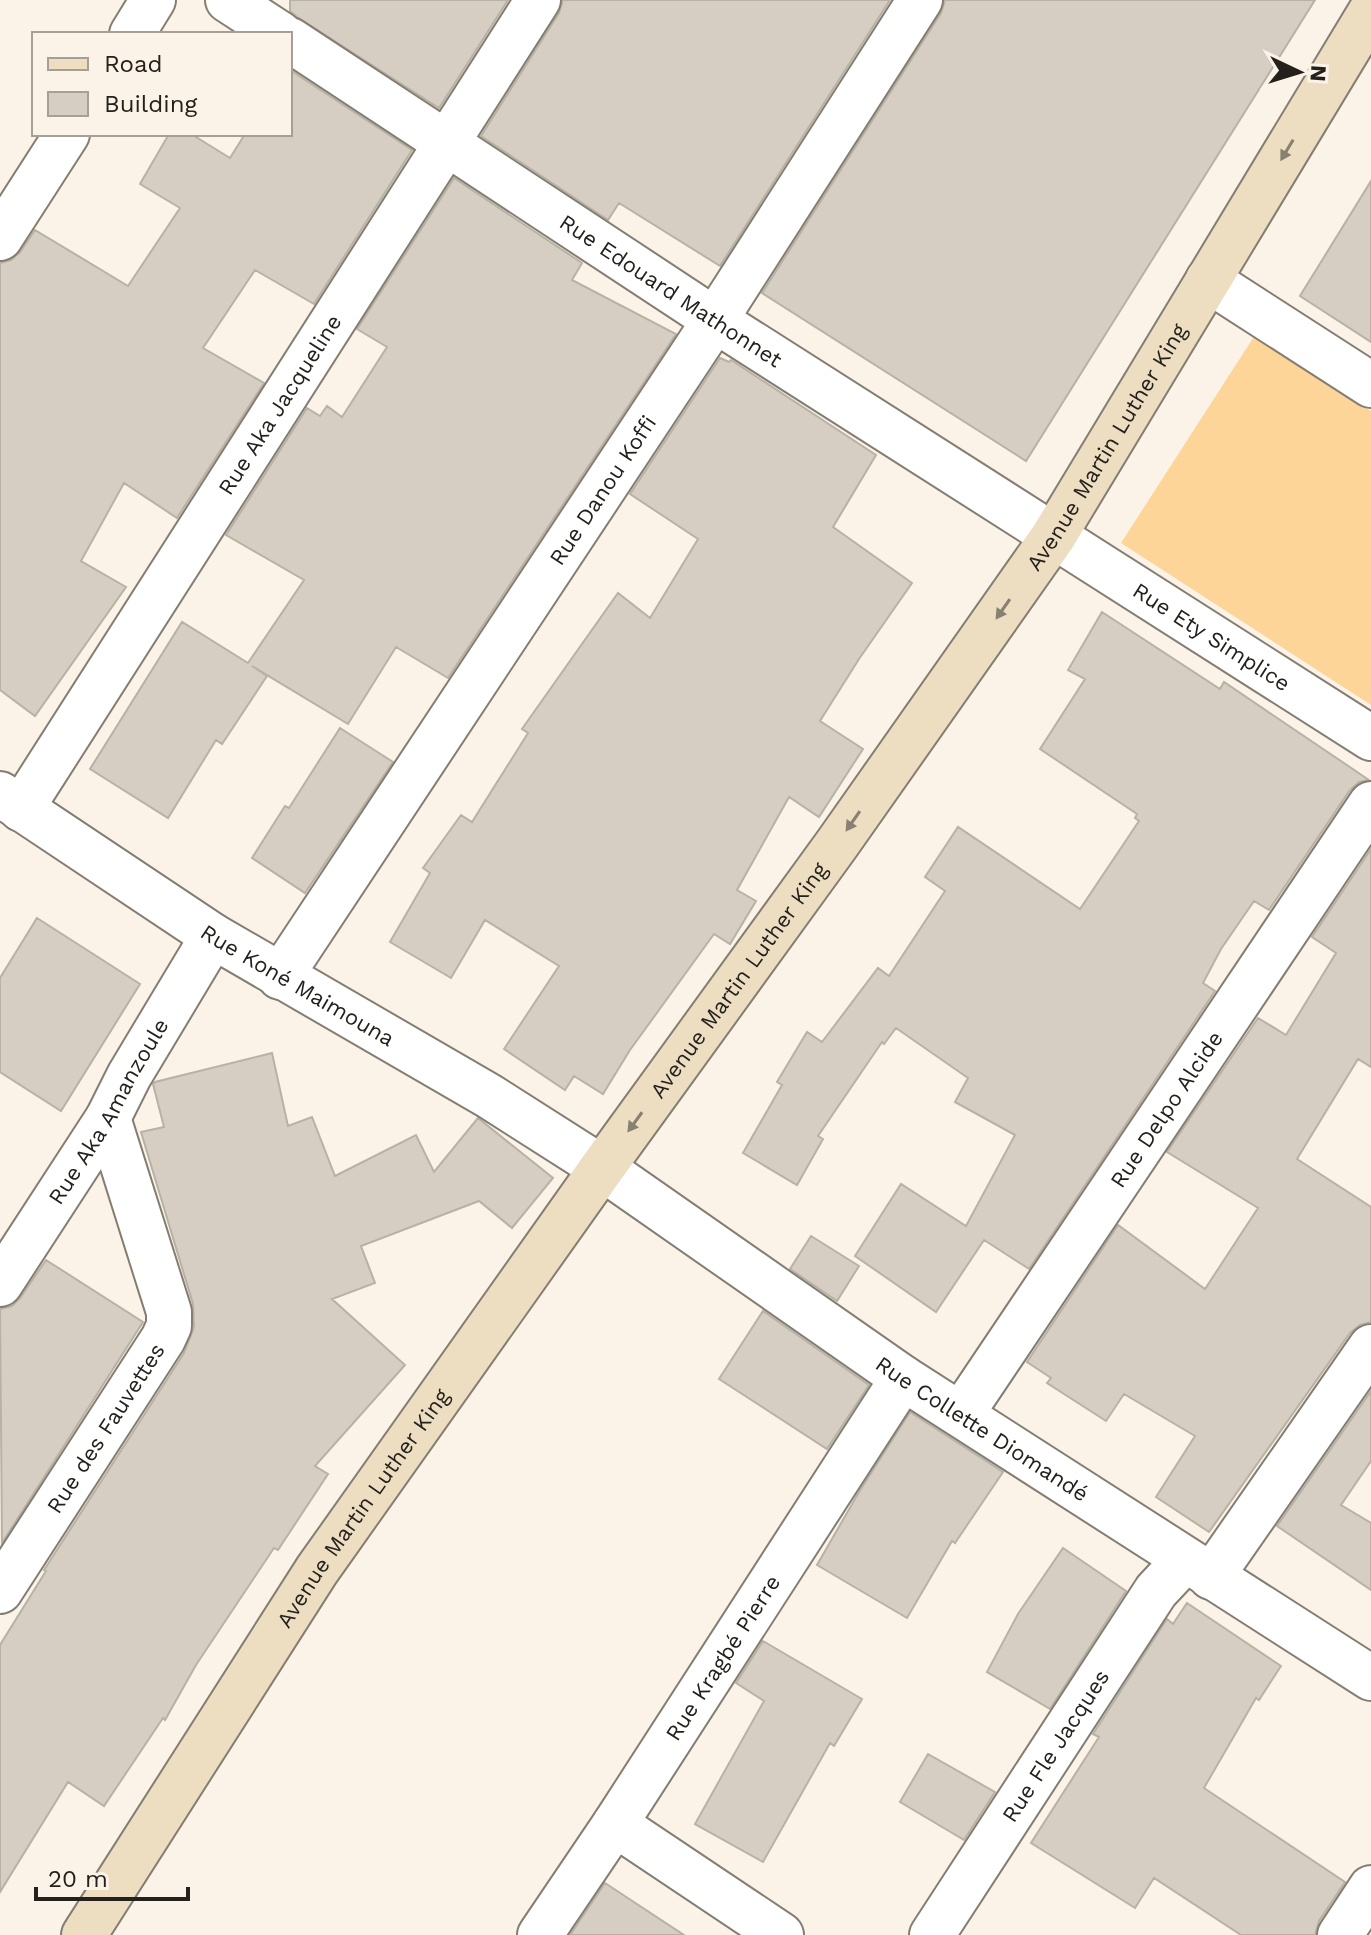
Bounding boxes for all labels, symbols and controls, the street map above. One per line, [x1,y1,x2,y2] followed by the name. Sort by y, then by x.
[32,32,292,136] legend
[1259,32,1339,112] north arrow
[104,50,163,78] text: Road
[1305,64,1331,82] text: N
[104,90,197,118] text: Building
[1280,139,1294,161] one-way arrow
[555,209,787,372] street label: Rue Edouard Mathonnet
[213,310,346,499] street label: Rue Aka Jacqueline
[1021,319,1192,575] street label: Avenue Martin Luther King
[544,411,661,570] street label: Rue Danou Koffi
[1128,577,1295,696] street label: Rue Ety Simplice
[996,598,1011,619] one-way arrow
[846,811,861,832] one-way arrow
[645,857,832,1103] street label: Avenue Martin Luther King
[196,919,399,1051] street label: Rue Koné Maimouna
[43,1014,173,1209] street label: Rue Aka Amanzoule
[1105,1026,1227,1192] street label: Rue Delpo Alcide
[627,1112,643,1133] one-way arrow
[41,1338,169,1518] street label: Rue des Fauvettes
[871,1351,1093,1506] street label: Rue Collette Diomandé
[271,1384,454,1632] street label: Avenue Martin Luther King
[660,1570,785,1745] street label: Rue Kragbé Pierre
[997,1665,1114,1826] street label: Rue Fle Jacques
[36,1851,188,1901] scale bar
[48,1865,108,1893] text: 20 m

